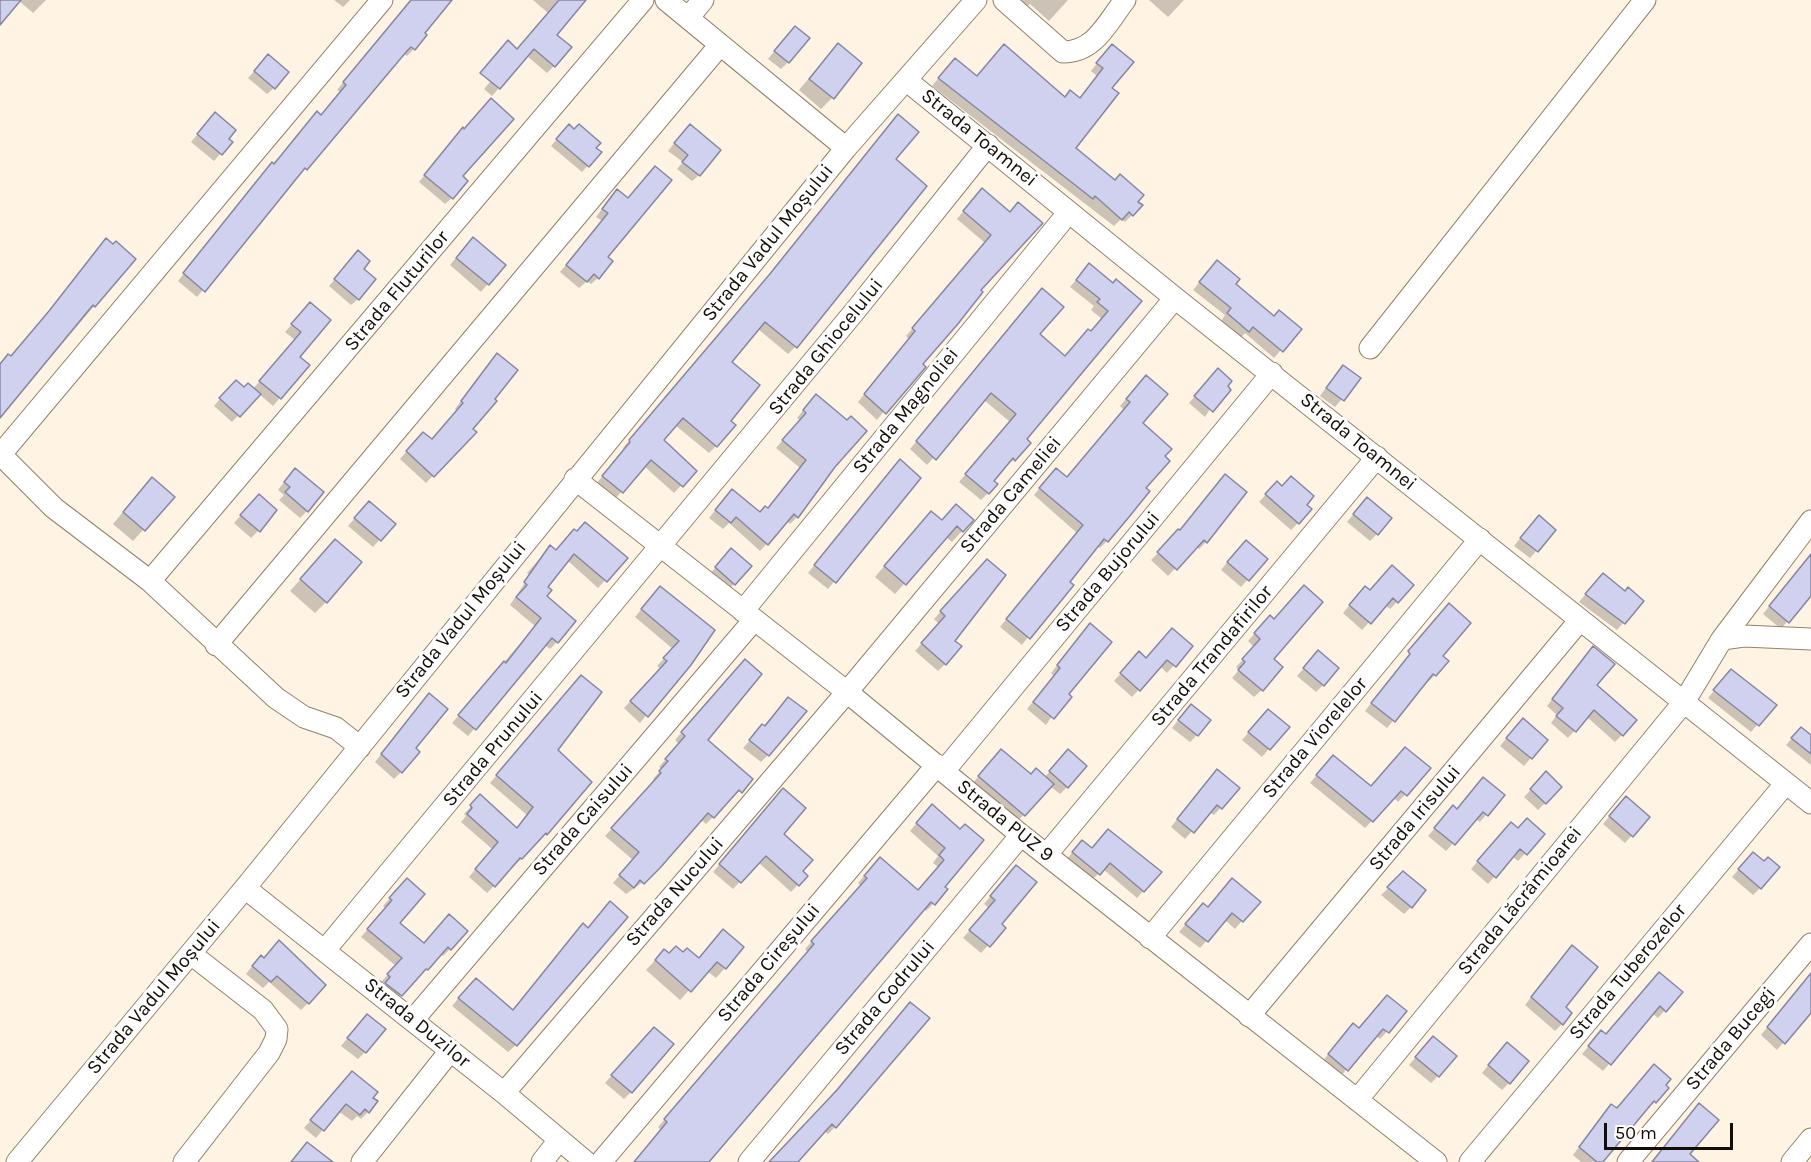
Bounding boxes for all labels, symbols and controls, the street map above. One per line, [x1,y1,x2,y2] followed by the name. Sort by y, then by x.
[916,84,1042,192] street label: Strada Toamnei
[697,159,839,327] street label: Strada Vadul Moșului
[340,226,454,356] street label: Strada Fluturilor
[763,274,889,420] street label: Strada Ghiocelului
[848,343,964,479] street label: Strada Magnoliei
[1295,388,1421,496] street label: Strada Toamnei
[955,432,1067,558] street label: Strada Cameliei
[1051,507,1165,637] street label: Strada Bujorului
[390,536,532,704] street label: Strada Vadul Moșului
[1146,581,1278,731] street label: Strada Trandafirilor
[1257,673,1373,803] street label: Strada Viorelelor
[438,686,548,812] street label: Strada Prunului
[528,759,638,881] street label: Strada Caisului
[1364,760,1466,876] street label: Strada Irisului
[952,775,1058,867] street label: Strada PUZ 9
[1453,822,1587,980] street label: Strada Lăcrămioarei
[621,832,729,952] street label: Strada Nucului
[712,899,826,1027] street label: Strada Cireșului
[1564,899,1692,1045] street label: Strada Tuberozelor
[82,914,226,1080] street label: Strada Vadul Moșului
[830,935,940,1061] street label: Strada Codrului
[359,973,475,1073] street label: Strada Duzilor
[1681,982,1781,1096] street label: Strada Bucegi
[1607,1111,1736,1149] scale bar
[1615,1122,1657,1144] text: 50 m

